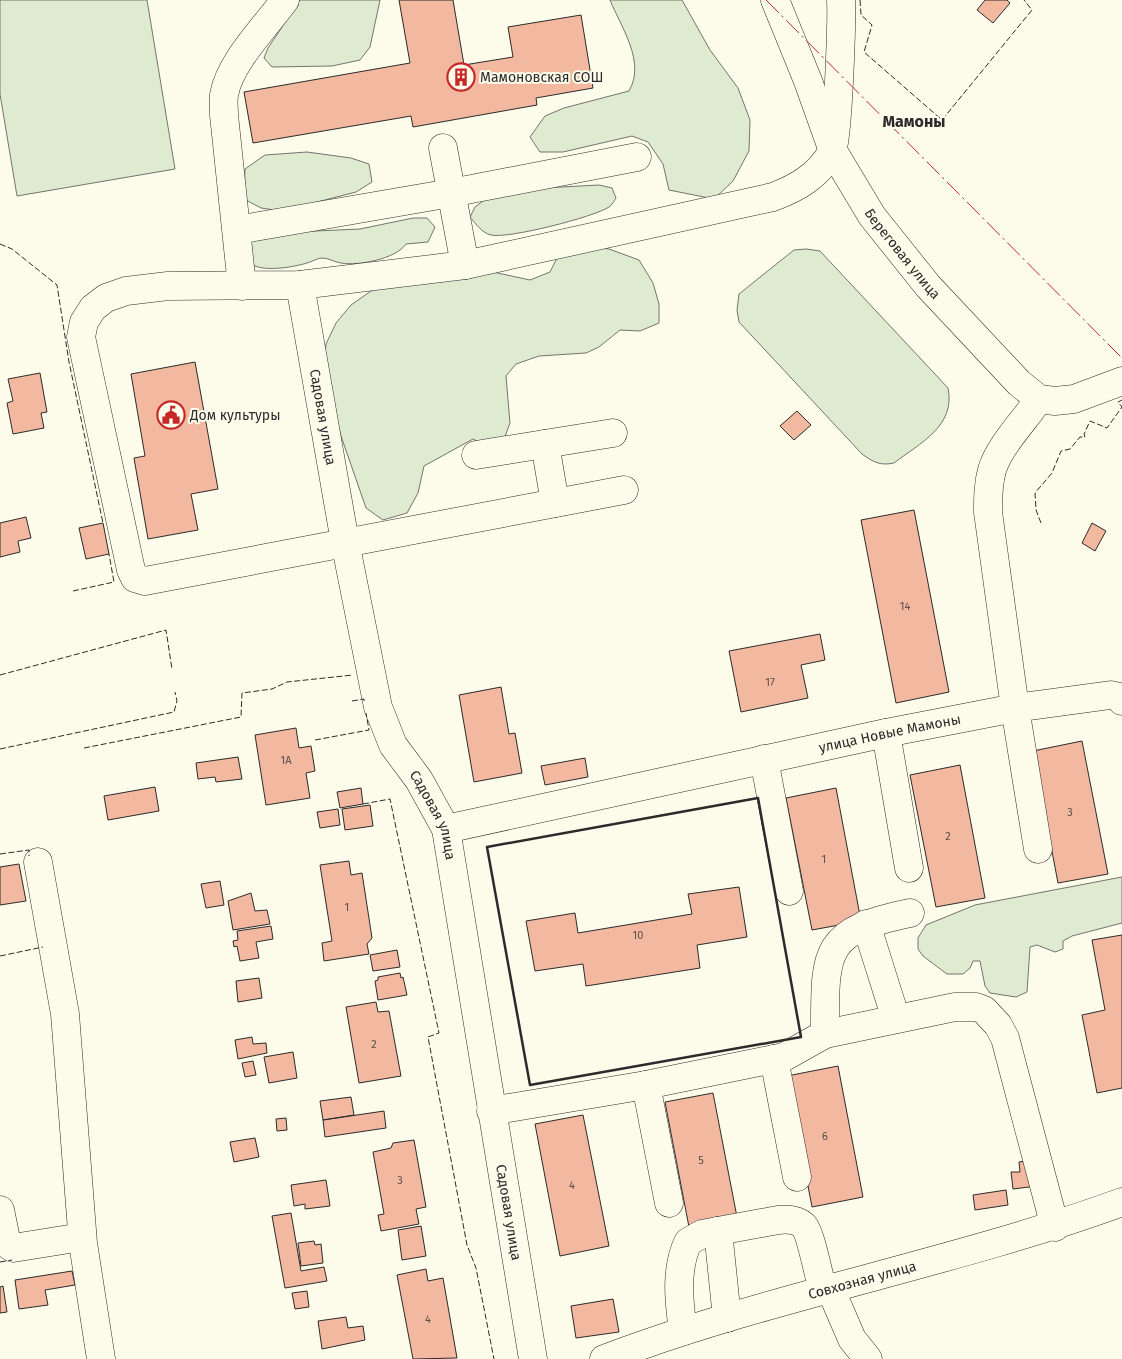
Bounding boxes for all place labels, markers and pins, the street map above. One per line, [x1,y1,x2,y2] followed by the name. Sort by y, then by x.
[446,62,476,92] building icon: Мамоновская СОШ
[480,69,603,86] place label: Мамоновская СОШ
[156,400,186,430] public building icon: Дом культуры
[189,407,280,424] place label: Дом культуры

